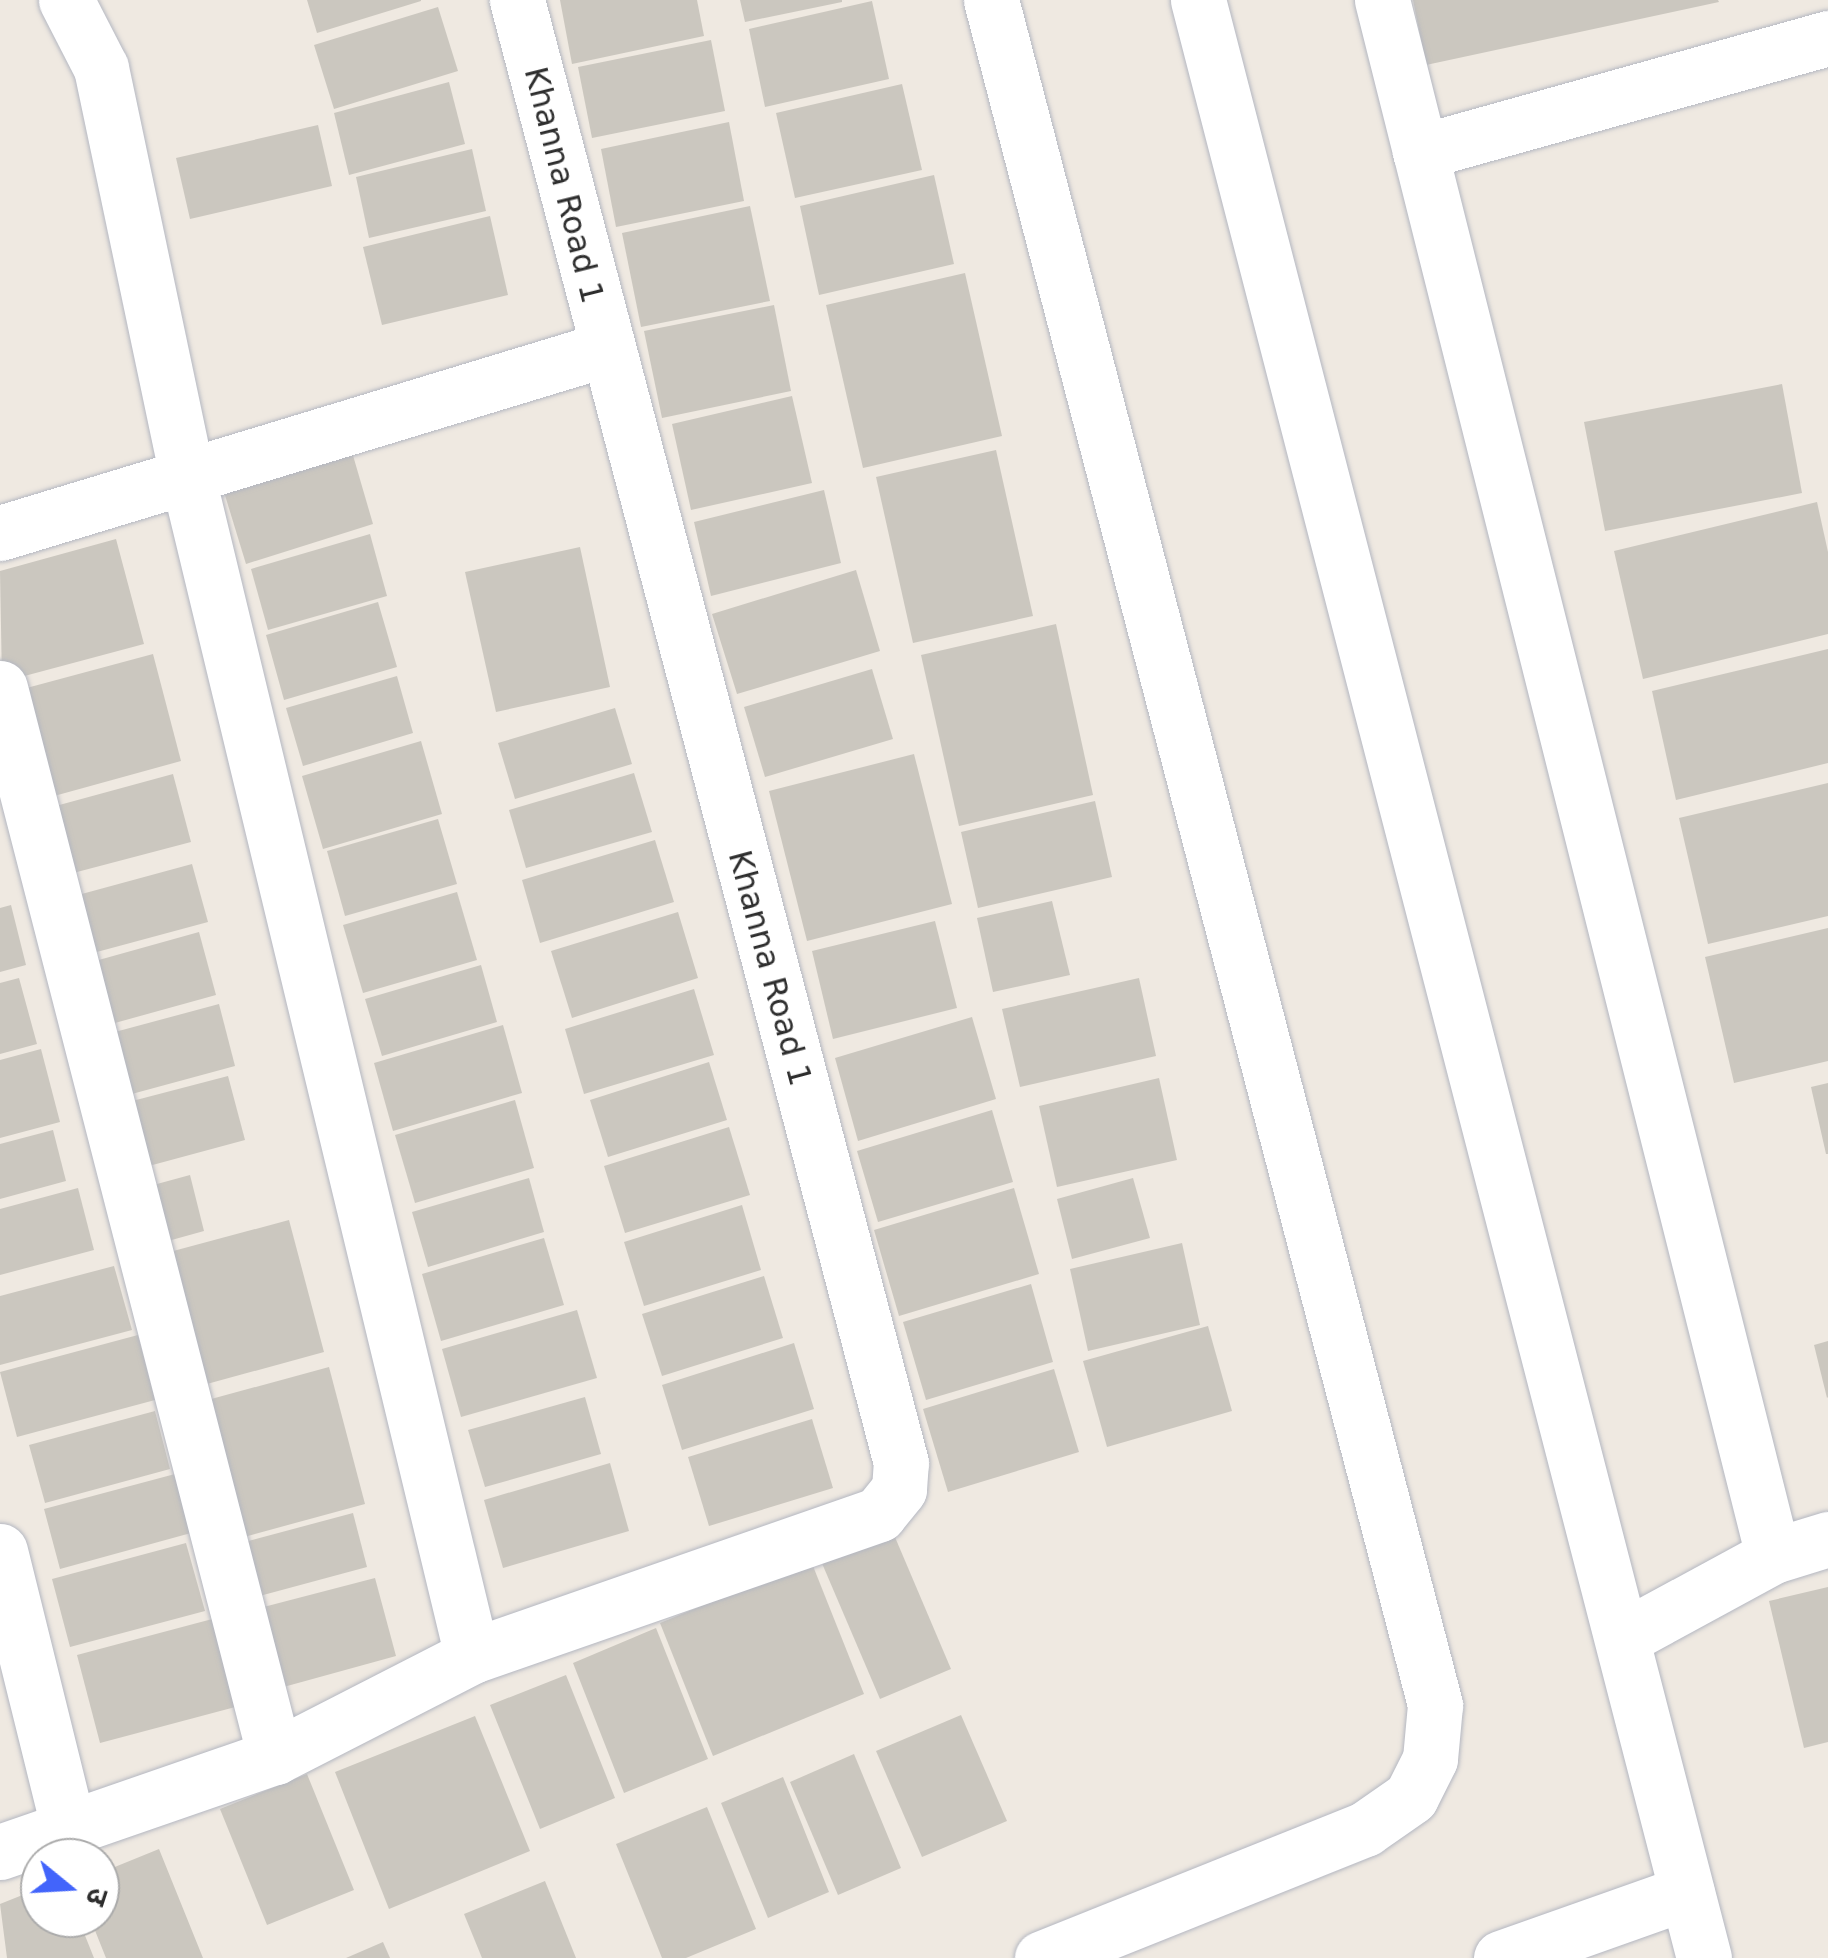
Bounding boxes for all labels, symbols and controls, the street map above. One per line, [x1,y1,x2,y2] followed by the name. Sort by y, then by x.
[516,63,612,307] street label: Khanna Road 1
[720,846,820,1090] street label: Khanna Road 1
[20,1838,120,1938] north arrow
[79,1884,115,1910] text: उ

